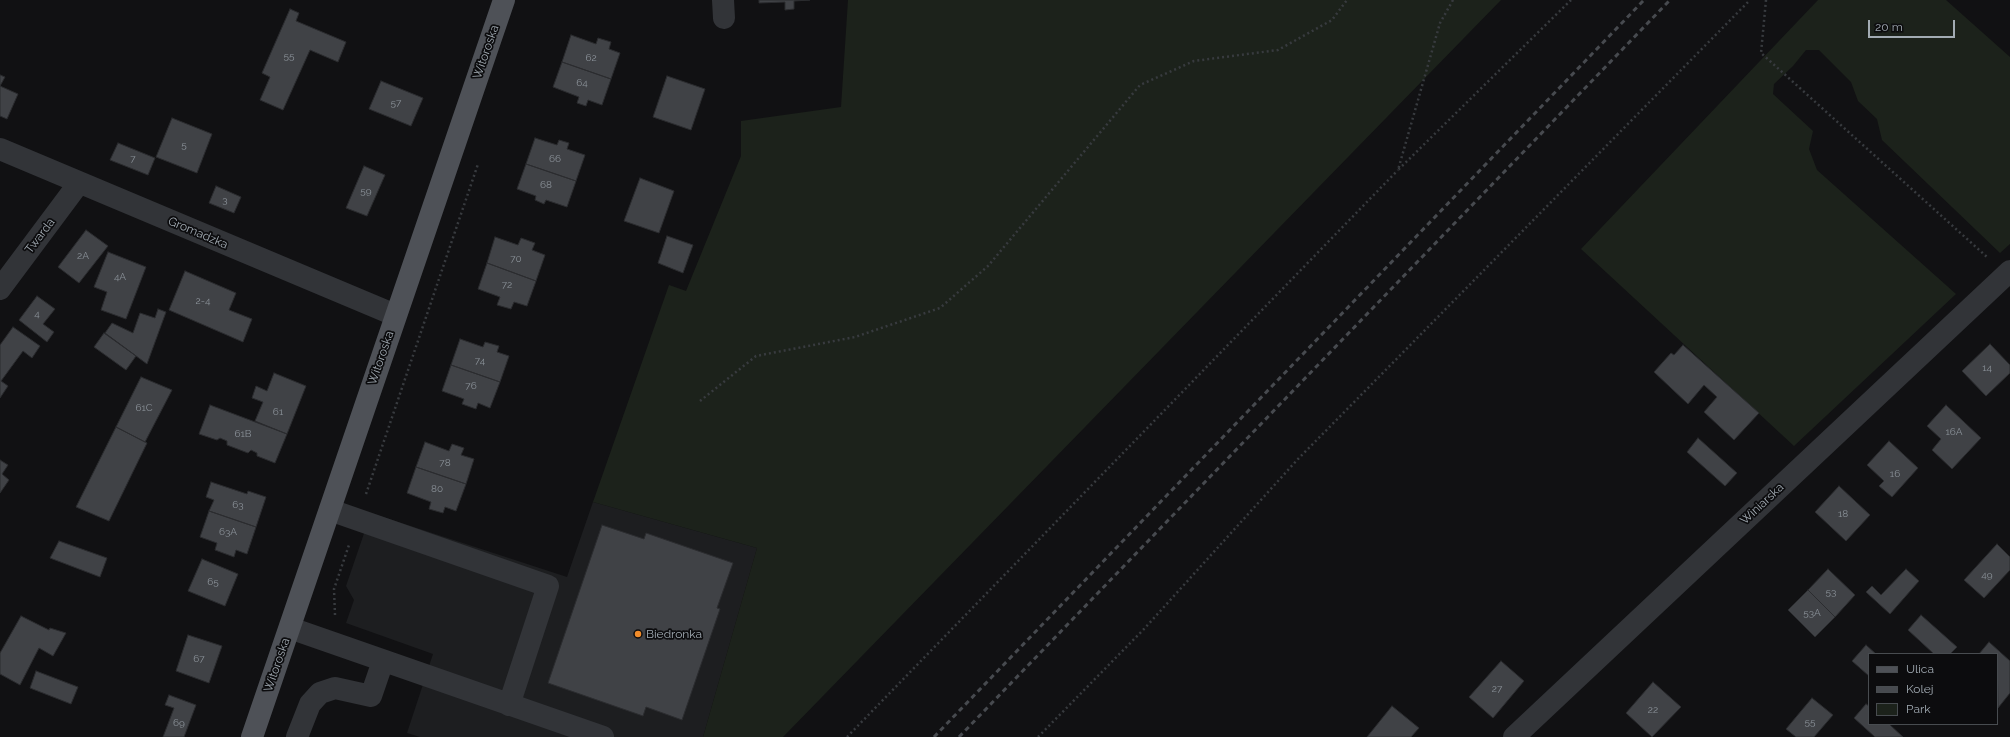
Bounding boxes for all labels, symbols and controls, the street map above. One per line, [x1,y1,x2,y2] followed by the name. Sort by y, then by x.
[1870,12,1957,38] scale bar
[1875,20,1903,34] text: 20 m
[470,23,502,81] street label: Witoroska
[284,50,294,62] house number: 55
[585,52,597,64] house number: 62
[576,77,588,89] house number: 64
[391,97,401,109] house number: 57
[181,139,187,151] house number: 5
[130,153,136,165] house number: 7
[549,153,561,165] house number: 66
[540,179,552,191] house number: 68
[360,185,372,197] house number: 59
[222,194,228,206] house number: 3
[166,214,230,252] street label: Gromadzka
[22,215,58,257] street label: Twarda
[77,250,89,262] house number: 2A
[510,253,522,265] house number: 70
[114,271,126,283] house number: 4A
[502,279,512,291] house number: 72
[196,295,210,307] house number: 2-4
[34,308,40,320] house number: 4
[365,329,397,387] street label: Witoroska
[475,355,485,367] house number: 74
[1982,362,1992,374] house number: 14
[465,380,477,392] house number: 76
[135,402,153,414] house number: 61C
[273,406,283,418] house number: 61
[1946,426,1962,438] house number: 16A
[235,428,251,440] house number: 61B
[439,457,451,469] house number: 78
[1890,468,1900,480] house number: 16
[1737,480,1787,528] street label: Winiarska
[431,483,443,495] house number: 80
[232,499,244,511] house number: 63
[1838,508,1848,520] house number: 18
[219,526,237,538] house number: 63A
[1981,569,1993,581] house number: 49
[207,576,219,588] house number: 65
[1826,586,1836,598] house number: 53
[1803,607,1821,619] house number: 53A
[646,627,702,641] place label: Biedronka
[633,629,643,639] marker: Biedronka
[261,636,293,694] street label: Witoroska
[193,653,205,665] house number: 67
[1868,653,1998,725] legend
[1906,662,1934,676] text: Ulica
[1906,682,1934,696] text: Kolej
[1492,683,1502,695] house number: 27
[1906,702,1931,716] text: Park
[1648,704,1658,716] house number: 22
[1805,716,1815,728] house number: 55
[173,717,185,729] house number: 69

